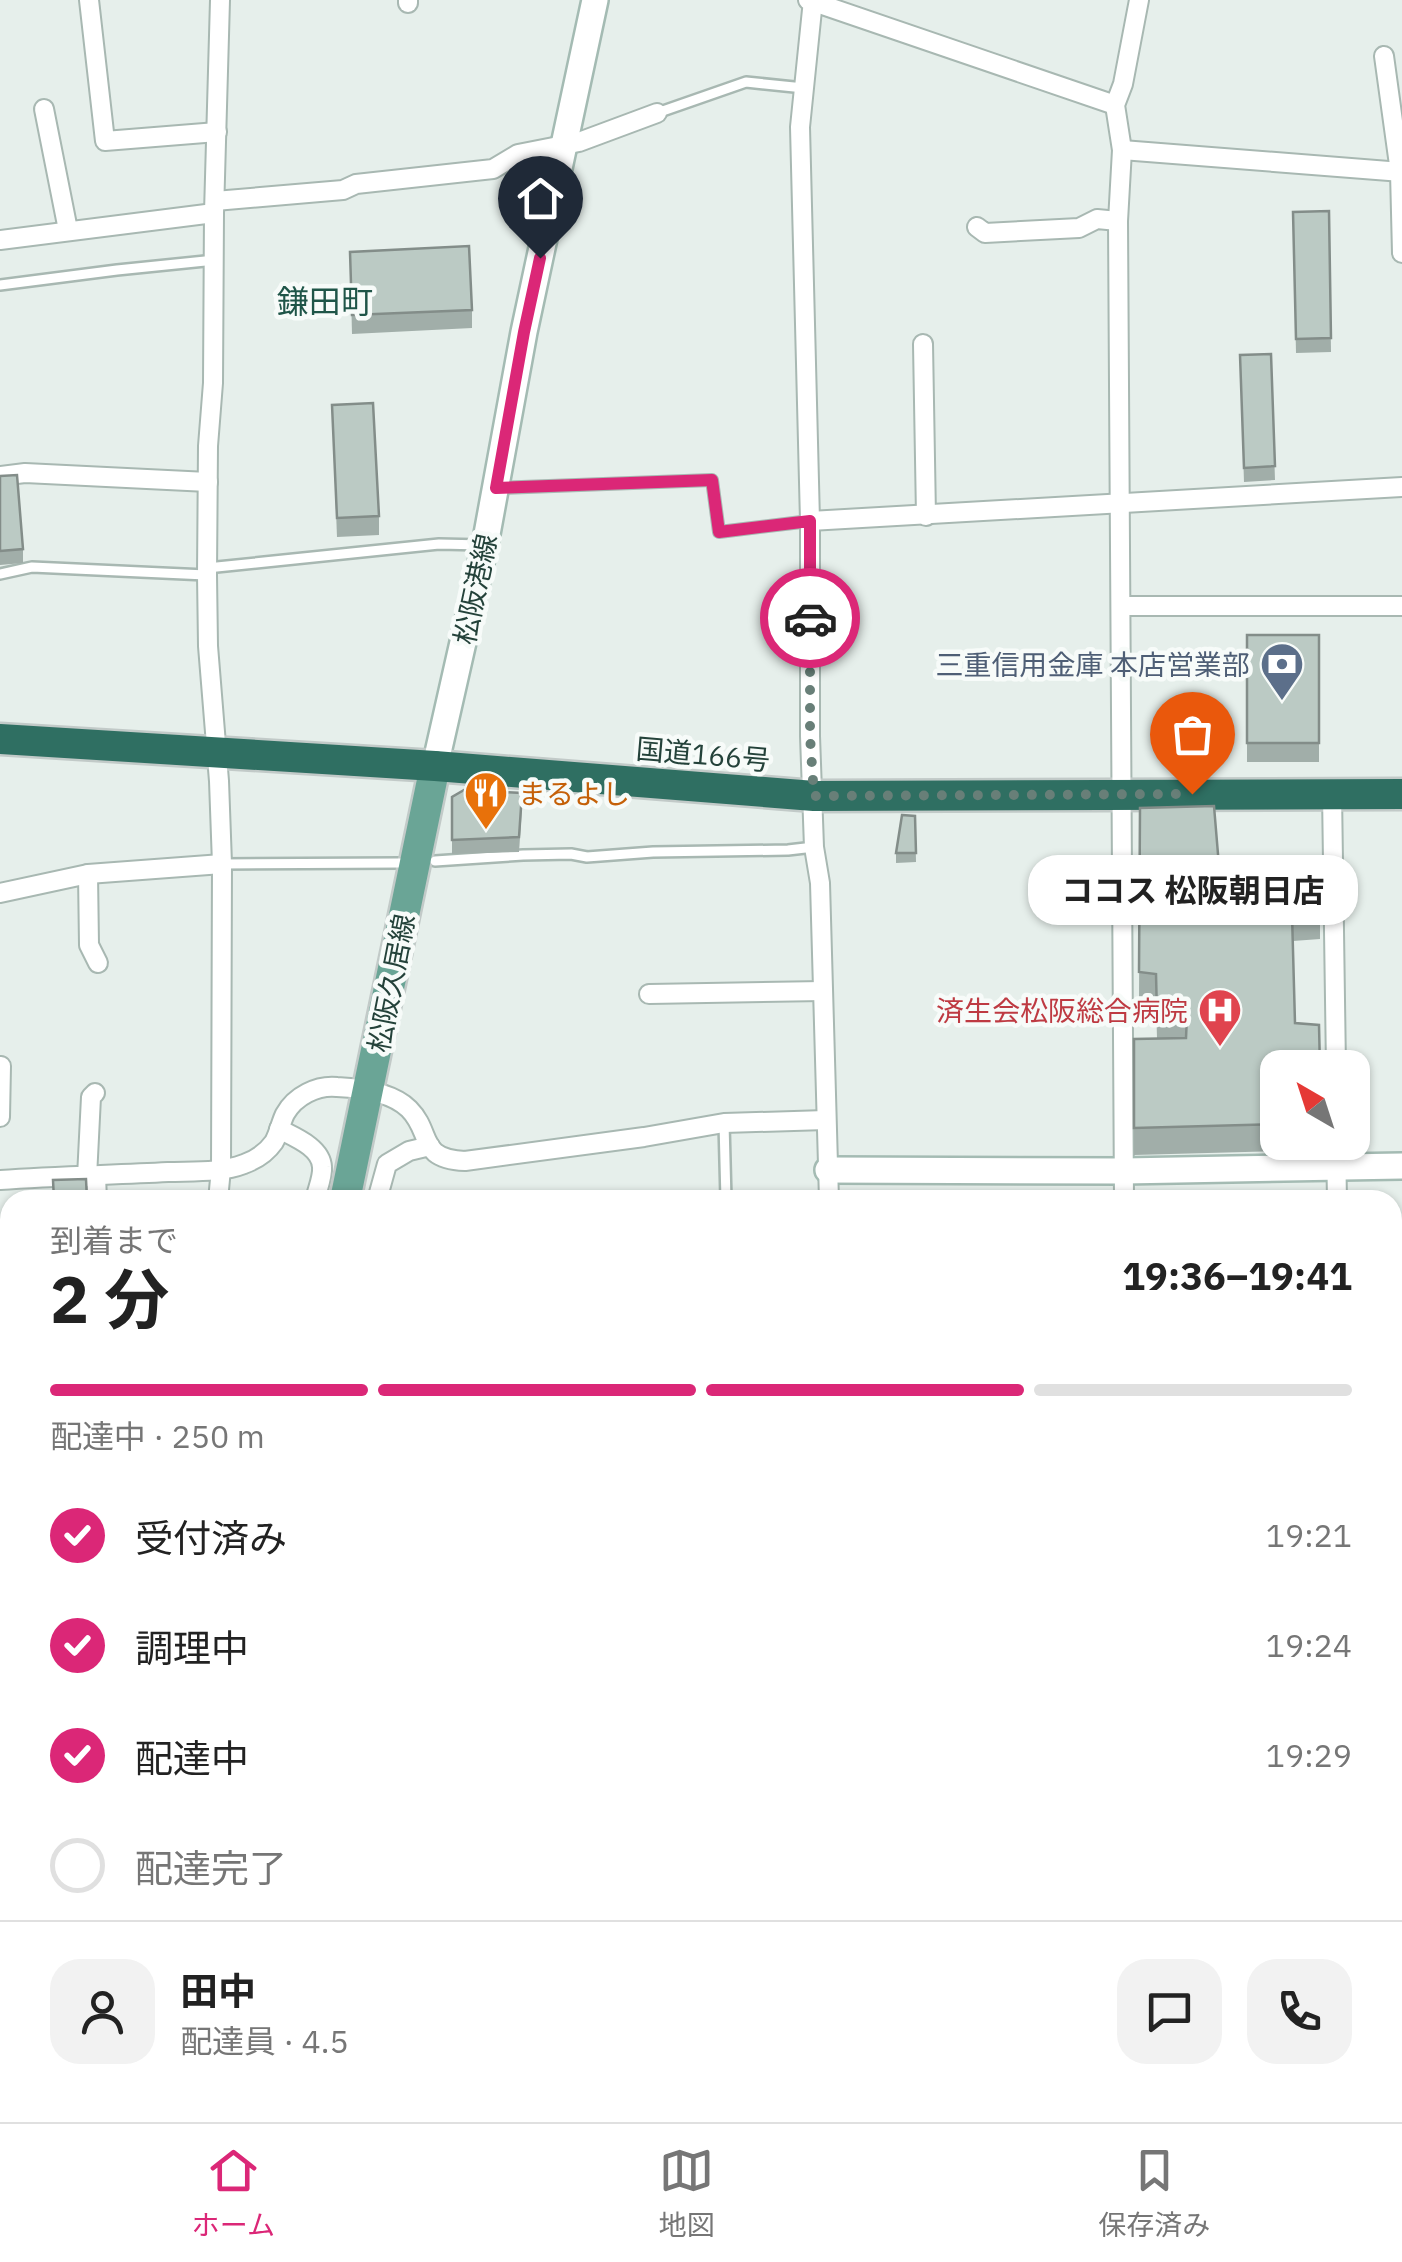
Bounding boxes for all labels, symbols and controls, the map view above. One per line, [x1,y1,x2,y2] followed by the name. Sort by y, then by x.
[498,156,583,259] pin
[513,171,568,226] icon: home
[277,280,373,322] district label: 鎌田町
[445,530,505,648] street label: 松阪港線
[760,568,860,668] courier
[783,591,838,646] icon: car
[1259,641,1305,702] bank icon: 三重信用金庫 本店営業部
[935,646,1250,683] place label: 三重信用金庫 本店営業部
[1150,692,1235,795] pin
[1165,707,1220,762] icon: bag
[634,730,772,778] street label: 国道166号
[463,770,509,831] restaurant icon: まるよし
[518,775,630,812] place label: まるよし
[1027,854,1357,924] callout: ココス 松阪朝日店
[1061,869,1325,911] text: ココス 松阪朝日店
[359,911,423,1055] street label: 松阪久居線
[1197,987,1243,1048] hospital icon: 済生会松阪総合病院
[936,992,1188,1029] place label: 済生会松阪総合病院
[1260,1050,1370,1160] north arrow
[1260,1050,1370,1160] map controls
[50,1219,178,1261] text: 到着まで
[1122,1251,1352,1300] text: 19:36–19:41
[50,1256,169,1341] text: 2 分
[50,1415,265,1457] text: 配達中 · 250 m
[50,1508,105,1563] icon: check
[135,1513,287,1562] text: 受付済み
[1266,1514,1352,1556] text: 19:21
[50,1618,105,1673] icon: check
[135,1623,249,1672] text: 調理中
[1266,1624,1352,1666] text: 19:24
[50,1728,105,1783] icon: check
[135,1733,249,1782] text: 配達中
[1266,1734,1352,1776] text: 19:29
[135,1843,287,1892] text: 配達完了
[50,1959,155,2064] button: person
[1117,1959,1222,2064] button: chat
[1247,1959,1352,2064] button: phone
[180,1966,256,2015] text: 田中
[180,2020,349,2062] text: 配達員 · 4.5
[192,2143,275,2243] tab: ホーム
[659,2143,715,2243] tab: 地図
[1098,2143,1210,2243] tab: 保存済み

